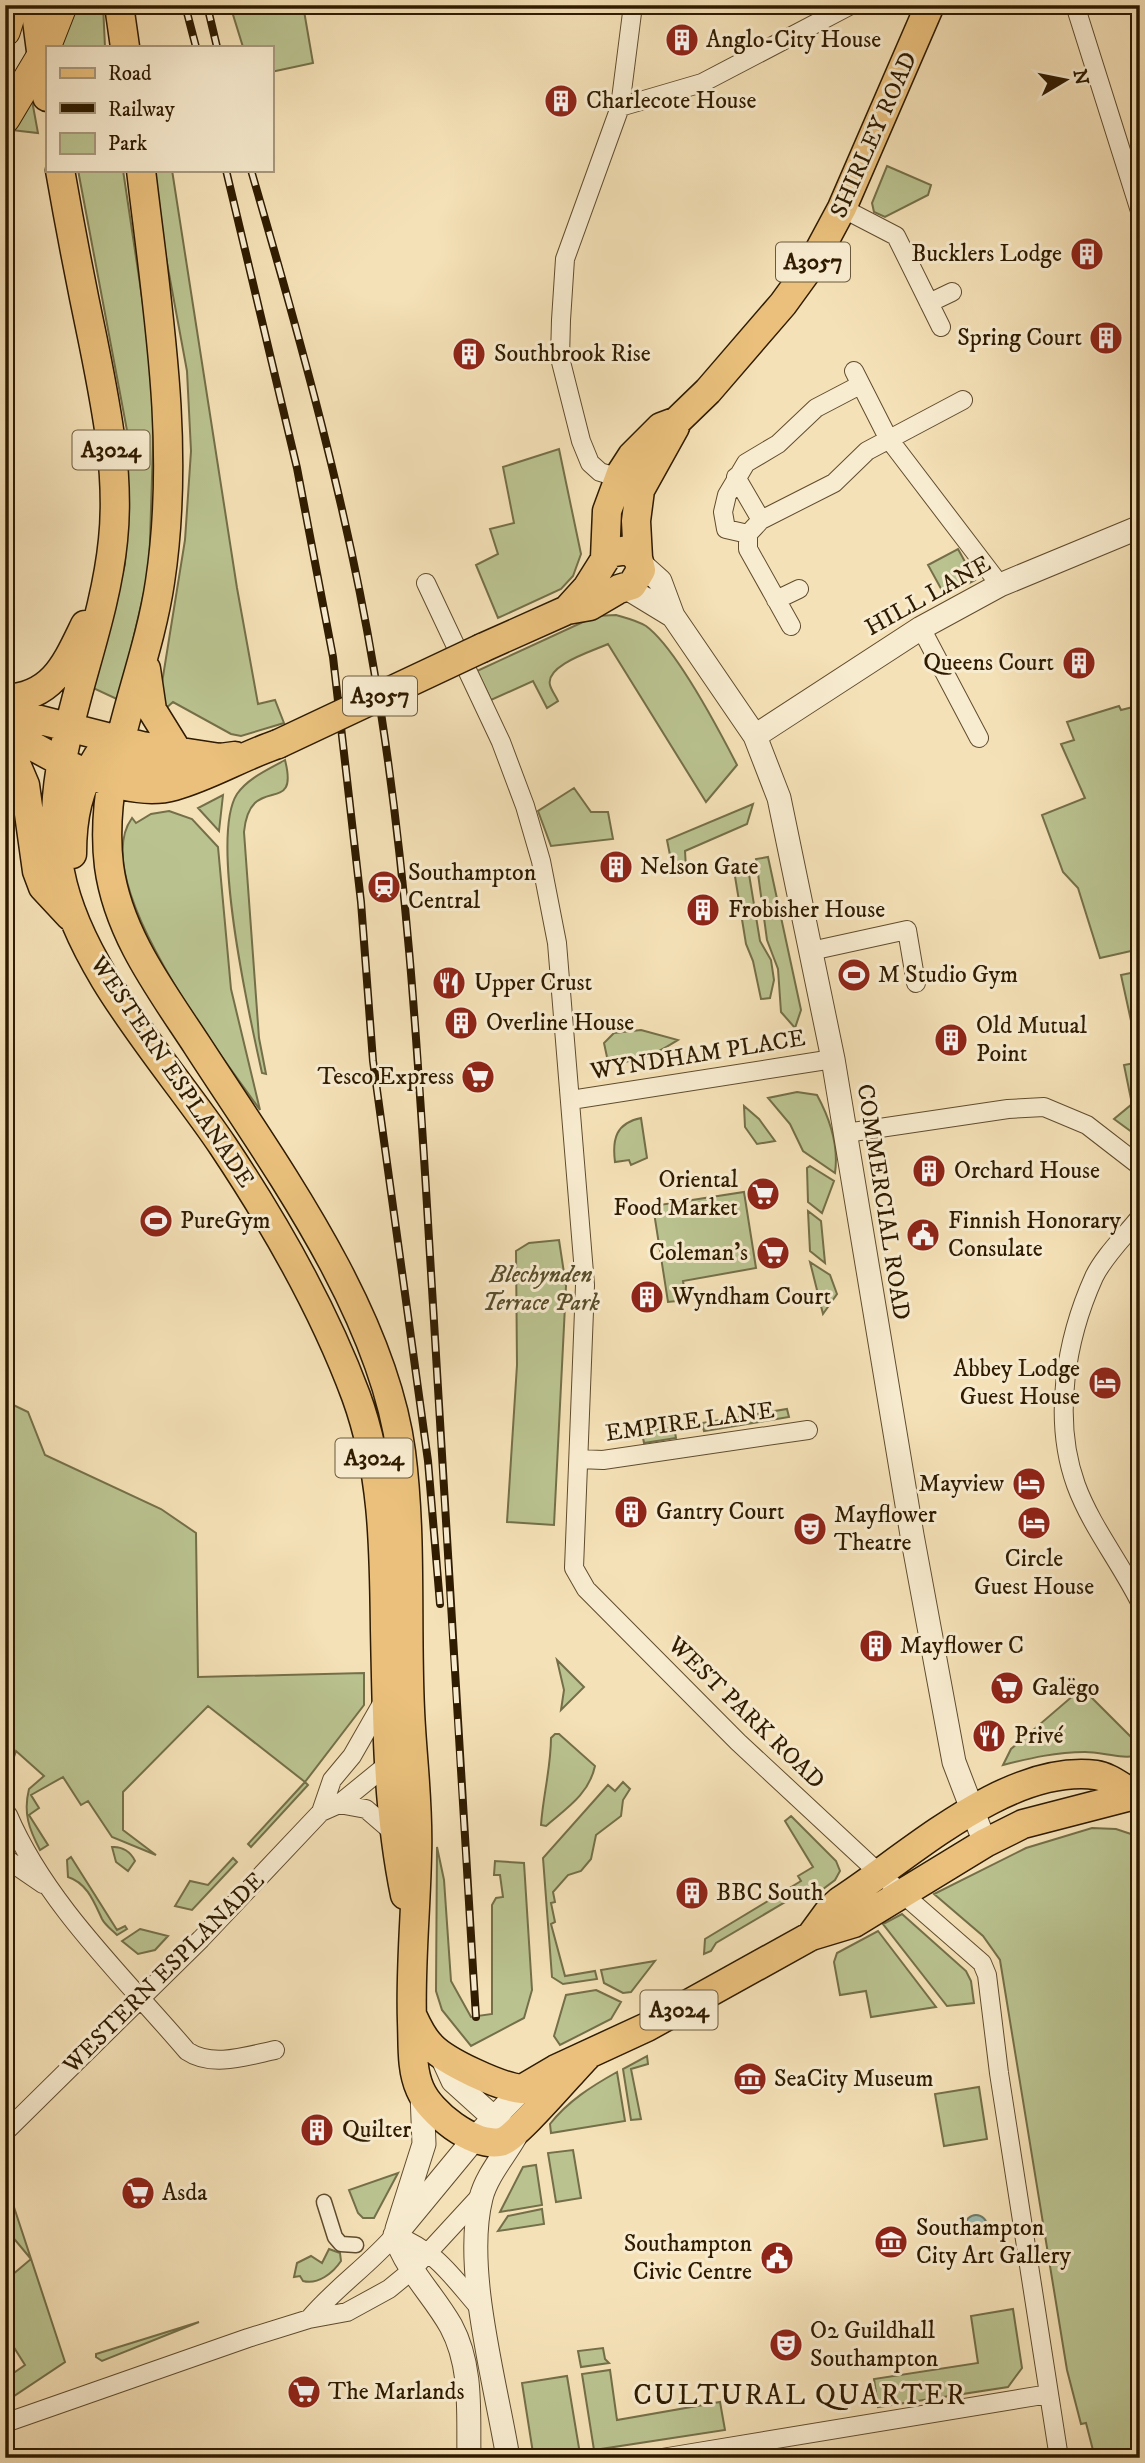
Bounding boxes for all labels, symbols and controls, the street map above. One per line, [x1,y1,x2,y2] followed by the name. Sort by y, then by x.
[663,21,701,59] building icon: Anglo-City House
[706,25,881,55] place label: Anglo-City House
[46,46,273,172] legend
[1030,46,1100,116] north arrow
[824,47,924,223] street label: SHIRLEY ROAD
[108,61,152,87] text: Road
[1068,68,1093,87] text: N
[542,82,580,120] building icon: Charlecote House
[586,86,756,116] place label: Charlecote House
[108,97,176,123] text: Railway
[108,131,148,157] text: Park
[1068,235,1106,273] building icon: Bucklers Lodge
[911,239,1062,269] place label: Bucklers Lodge
[776,243,850,282] road number: A3057
[1087,319,1125,357] building icon: Spring Court
[957,323,1082,353] place label: Spring Court
[450,335,488,373] building icon: Southbrook Rise
[494,339,651,369] place label: Southbrook Rise
[72,431,150,470] road number: A3024
[860,549,996,643] street label: HILL LANE
[1060,644,1098,682] building icon: Queens Court
[923,648,1054,678] place label: Queens Court
[343,676,417,716] road number: A3057
[597,848,635,886] building icon: Nelson Gate
[640,852,758,882] place label: Nelson Gate
[408,858,537,916] place label: Southampton Central
[365,868,403,906] station icon: Southampton Central
[684,891,722,929] building icon: Frobisher House
[728,895,885,925] place label: Frobisher House
[83,950,261,1194] street label: WESTERN ESPLANADE
[835,956,873,994] sports icon: M Studio Gym
[878,960,1018,990] place label: M Studio Gym
[430,964,468,1002] restaurant icon: Upper Crust
[474,968,593,998] place label: Upper Crust
[442,1004,480,1042] building icon: Overline House
[486,1008,634,1038] place label: Overline House
[976,1011,1088,1069] place label: Old Mutual Point
[932,1021,970,1059] building icon: Old Mutual Point
[587,1023,808,1087] street label: WYNDHAM PLACE
[459,1058,497,1096] supermarket icon: Tesco Express
[318,1062,454,1092] place label: Tesco Express
[850,1082,916,1322] street label: COMMERCIAL ROAD
[910,1152,948,1190] building icon: Orchard House
[954,1156,1100,1186] place label: Orchard House
[613,1165,739,1223] place label: Oriental Food Market
[744,1175,782,1213] supermarket icon: Oriental Food Market
[137,1202,175,1240] sports icon: PureGym
[180,1206,271,1236] place label: PureGym
[948,1206,1121,1264] place label: Finnish Honorary Consulate
[904,1216,942,1254] public building icon: Finnish Honorary Consulate
[754,1234,792,1272] supermarket icon: Coleman's
[649,1238,748,1268] place label: Coleman's
[482,1260,600,1318] park label: Blechynden Terrace Park
[628,1278,666,1316] building icon: Wyndham Court
[671,1282,831,1312] place label: Wyndham Court
[953,1354,1080,1412] place label: Abbey Lodge Guest House
[1086,1364,1124,1402] hotel icon: Abbey Lodge Guest House
[603,1395,777,1449] street label: EMPIRE LANE
[336,1438,412,1478] road number: A3024
[1010,1465,1048,1503] hotel icon: Mayview
[919,1469,1005,1499] place label: Mayview
[612,1493,650,1531] building icon: Gantry Court
[656,1497,785,1527] place label: Gantry Court
[834,1500,937,1558] place label: Mayflower Theatre
[1015,1504,1053,1542] hotel icon: Circle Guest House
[791,1510,829,1548] theatre icon: Mayflower Theatre
[974,1544,1094,1602] place label: Circle Guest House
[857,1627,895,1665] building icon: Mayflower C
[660,1630,831,1796] street label: WEST PARK ROAD
[900,1631,1024,1661] place label: Mayflower C
[988,1669,1026,1707] supermarket icon: Galëgo
[1032,1673,1099,1703] place label: Galëgo
[970,1717,1008,1755] restaurant icon: Privé
[1014,1721,1064,1751] place label: Privé
[56,1866,271,2081] street label: WESTERN ESPLANADE
[673,1874,711,1912] building icon: BBC South
[716,1878,824,1908] place label: BBC South
[640,1991,718,2030] road number: A3024
[731,2060,769,2098] museum icon: SeaCity Museum
[774,2064,934,2094] place label: SeaCity Museum
[298,2111,336,2149] building icon: Quilter
[342,2115,411,2145] place label: Quilter
[119,2174,157,2212] supermarket icon: Asda
[162,2178,208,2208] place label: Asda
[916,2213,1071,2271] place label: Southampton City Art Gallery
[872,2223,910,2261] museum icon: Southampton City Art Gallery
[624,2229,752,2287] place label: Southampton Civic Centre
[758,2239,796,2277] public building icon: Southampton Civic Centre
[810,2316,939,2374] place label: O2 Guildhall Southampton
[767,2326,805,2364] theatre icon: O2 Guildhall Southampton
[285,2373,323,2411] supermarket icon: The Marlands
[328,2377,465,2407] place label: The Marlands
[633,2378,967,2413] district label: CULTURAL QUARTER

